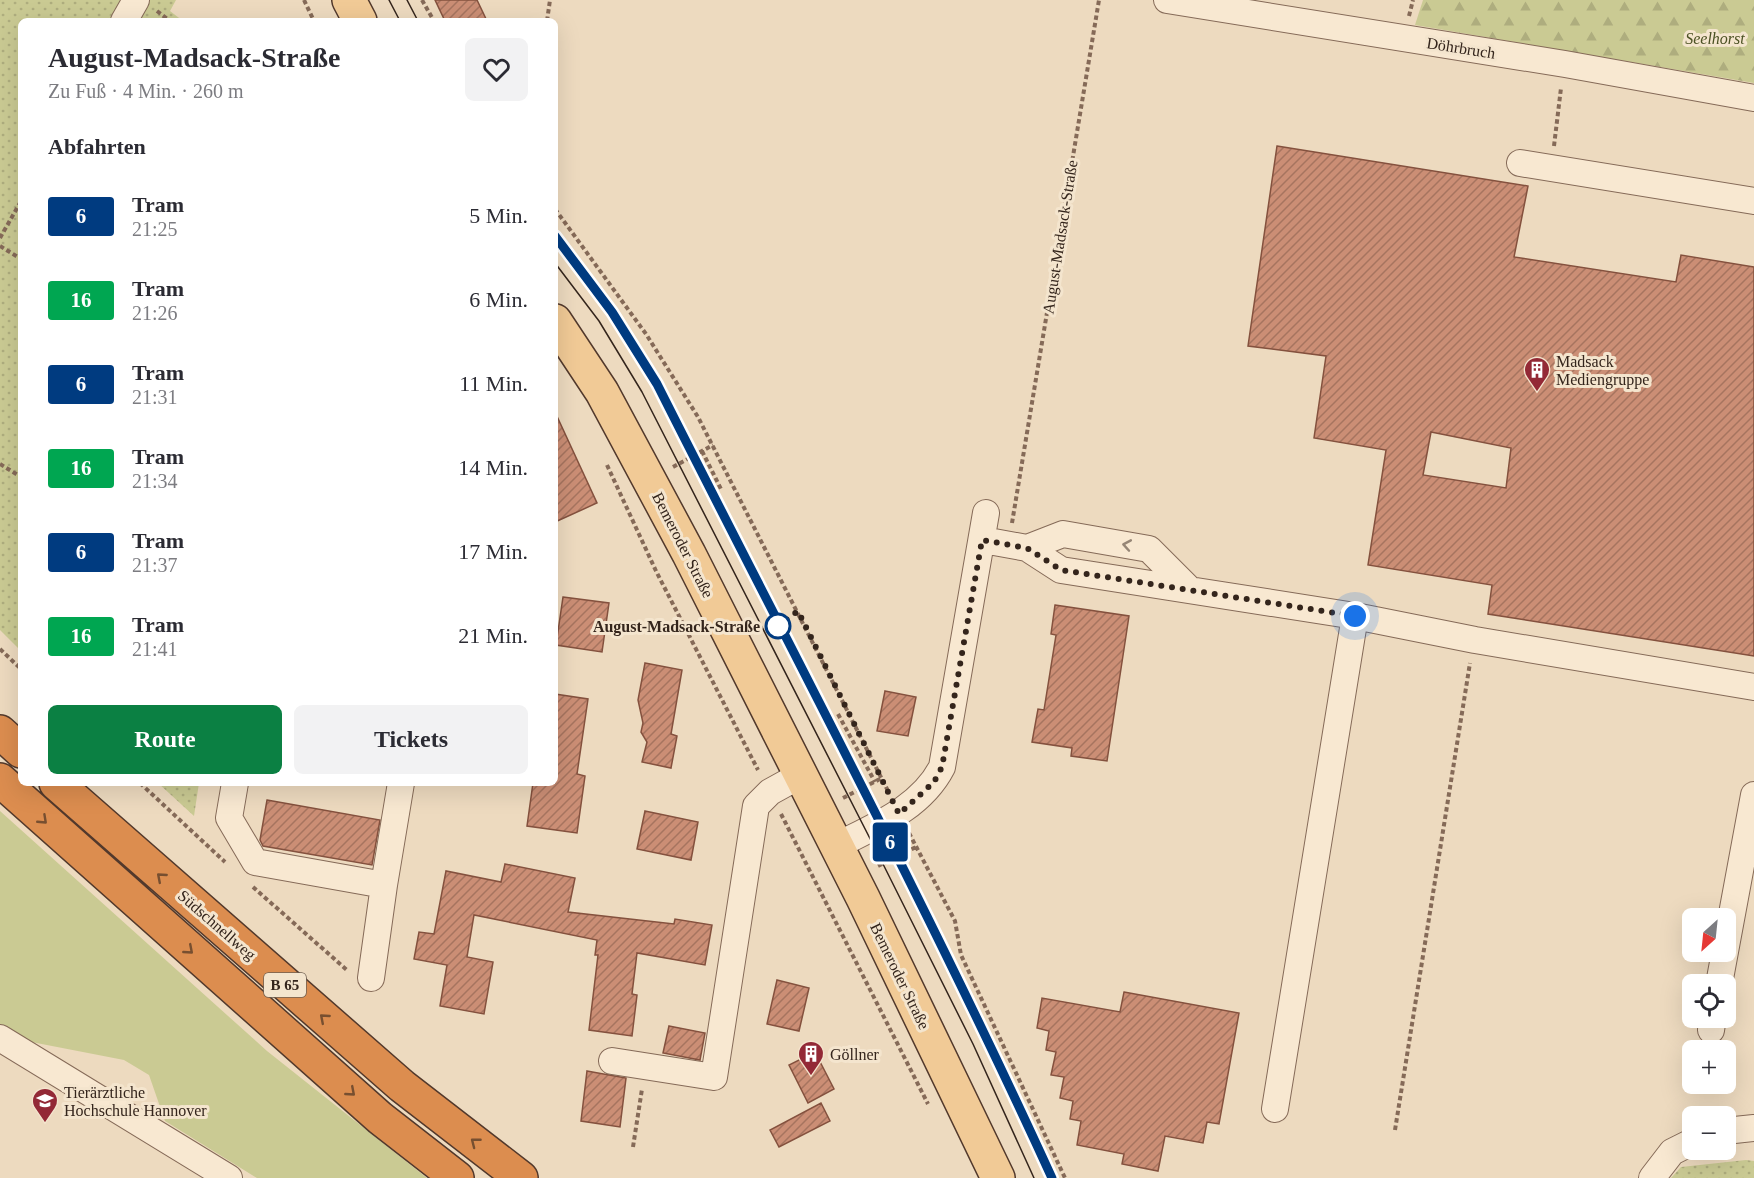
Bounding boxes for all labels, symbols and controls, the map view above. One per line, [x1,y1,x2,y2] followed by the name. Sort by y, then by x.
[1685,30,1745,47] park label: Seelhorst
[1425,34,1497,62] street label: Döhrbruch
[465,38,528,101] button: heart
[48,42,340,73] text: August-Madsack-Straße
[48,80,244,102] text: Zu Fuß · 4 Min. · 260 m
[48,134,146,159] text: Abfahrten
[1039,159,1082,315] street label: August-Madsack-Straße
[132,192,184,217] text: Tram
[469,203,528,228] text: 5 Min.
[76,204,86,228] text: 6
[132,218,178,240] text: 21:25
[132,276,184,301] text: Tram
[469,287,528,312] text: 6 Min.
[71,288,92,312] text: 16
[132,302,178,324] text: 21:26
[1556,353,1649,389] place label: Madsack Mediengruppe
[1522,355,1552,393] building icon: Madsack Mediengruppe
[132,360,184,385] text: Tram
[459,371,528,396] text: 11 Min.
[76,372,86,396] text: 6
[132,386,178,408] text: 21:31
[132,444,184,469] text: Tram
[458,455,528,480] text: 14 Min.
[71,456,92,480] text: 16
[132,470,178,492] text: 21:34
[649,489,717,601] street label: Bemeroder Straße
[132,528,184,553] text: Tram
[458,539,528,564] text: 17 Min.
[1122,539,1132,552] one-way arrow
[76,540,86,564] text: 6
[132,554,178,576] text: 21:37
[1340,601,1370,631] your location
[132,612,184,637] text: Tram
[765,613,791,639] marker: August-Madsack-Straße
[593,618,760,636] place label: August-Madsack-Straße
[458,623,528,648] text: 21 Min.
[71,624,92,648] text: 16
[132,638,178,660] text: 21:41
[48,705,282,774] button: Route
[294,705,528,774] button: Tickets
[36,813,47,824] one-way arrow
[870,822,910,862] line badge: 6
[885,830,895,854] text: 6
[157,873,168,884] one-way arrow
[174,887,259,964] street label: Südschnellweg
[1682,908,1736,962] north arrow
[1682,908,1736,1160] map controls
[867,920,933,1032] street label: Bemeroder Straße
[182,942,193,953] one-way arrow
[264,973,306,997] road number: B 65
[1682,974,1736,1028] button: locate
[320,1015,331,1026] one-way arrow
[796,1039,826,1077] building icon: Göllner
[1682,1040,1736,1094] button: +
[830,1046,880,1063] place label: Göllner
[64,1084,207,1119] place label: Tierärztliche Hochschule Hannover
[344,1085,355,1096] one-way arrow
[30,1086,60,1124] school or university icon: Tierärztliche Hochschule Hannover
[1682,1106,1736,1160] button: −
[470,1139,481,1150] one-way arrow

